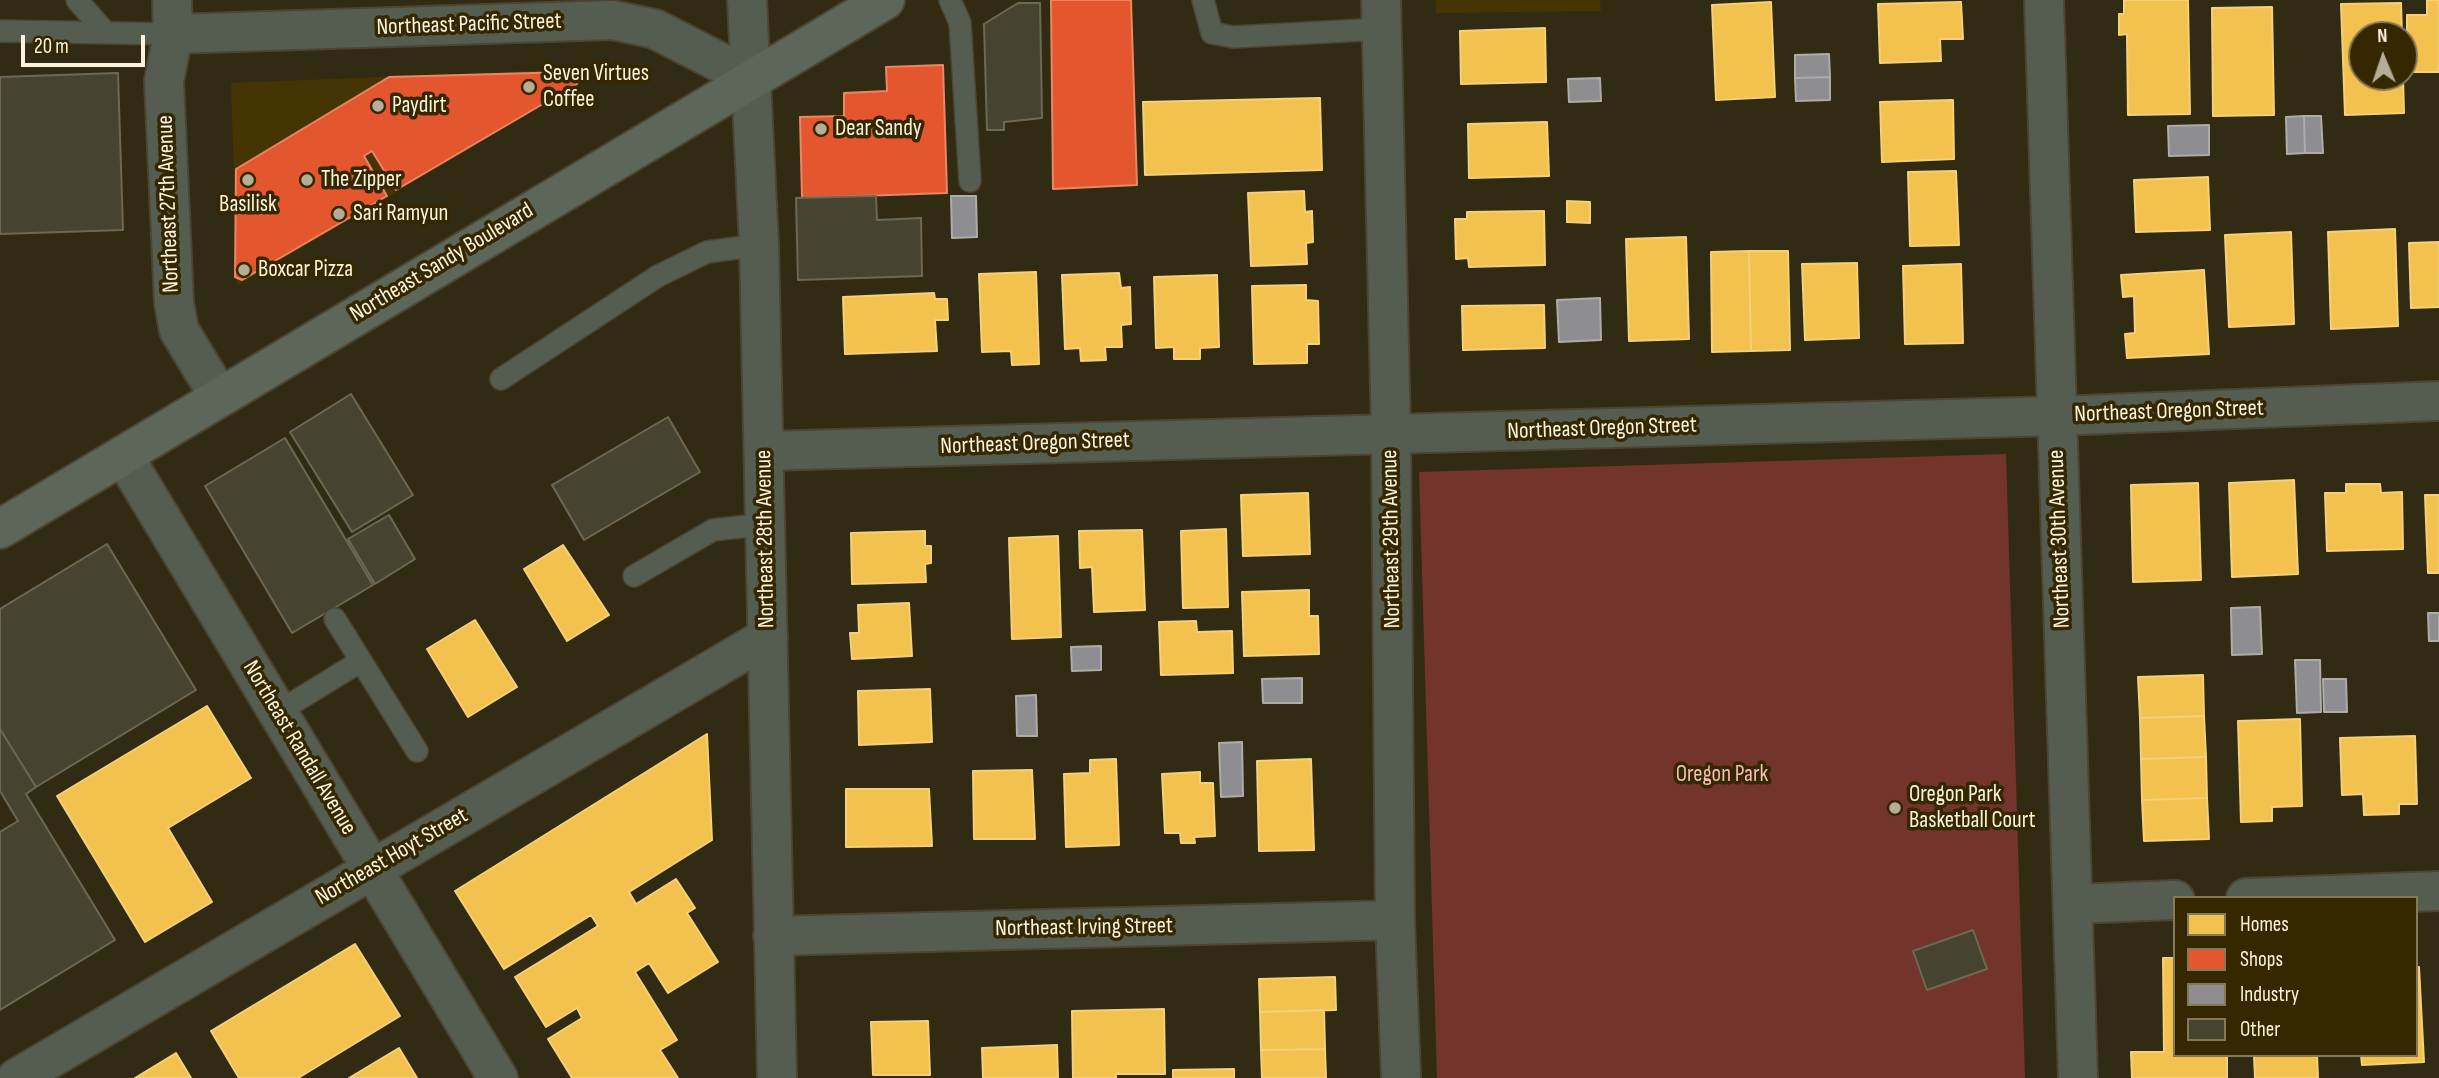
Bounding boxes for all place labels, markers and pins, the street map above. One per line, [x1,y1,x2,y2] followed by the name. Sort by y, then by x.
[543,60,649,114] place label: Seven Virtues Coffee
[521,79,537,95] marker: Seven Virtues Coffee
[392,92,447,120] place label: Paydirt
[370,98,386,114] marker: Paydirt
[835,115,922,143] place label: Dear Sandy
[813,121,829,137] marker: Dear Sandy
[321,166,402,194] place label: The Zipper
[240,172,256,188] marker: Basilisk
[299,172,315,188] marker: The Zipper
[219,191,277,219] place label: Basilisk
[353,200,448,228] place label: Sari Ramyun
[331,206,347,222] marker: Sari Ramyun
[258,256,353,284] place label: Boxcar Pizza
[236,262,252,278] marker: Boxcar Pizza
[1909,781,2036,835] place label: Oregon Park Basketball Court
[1887,800,1903,816] marker: Oregon Park Basketball Court

